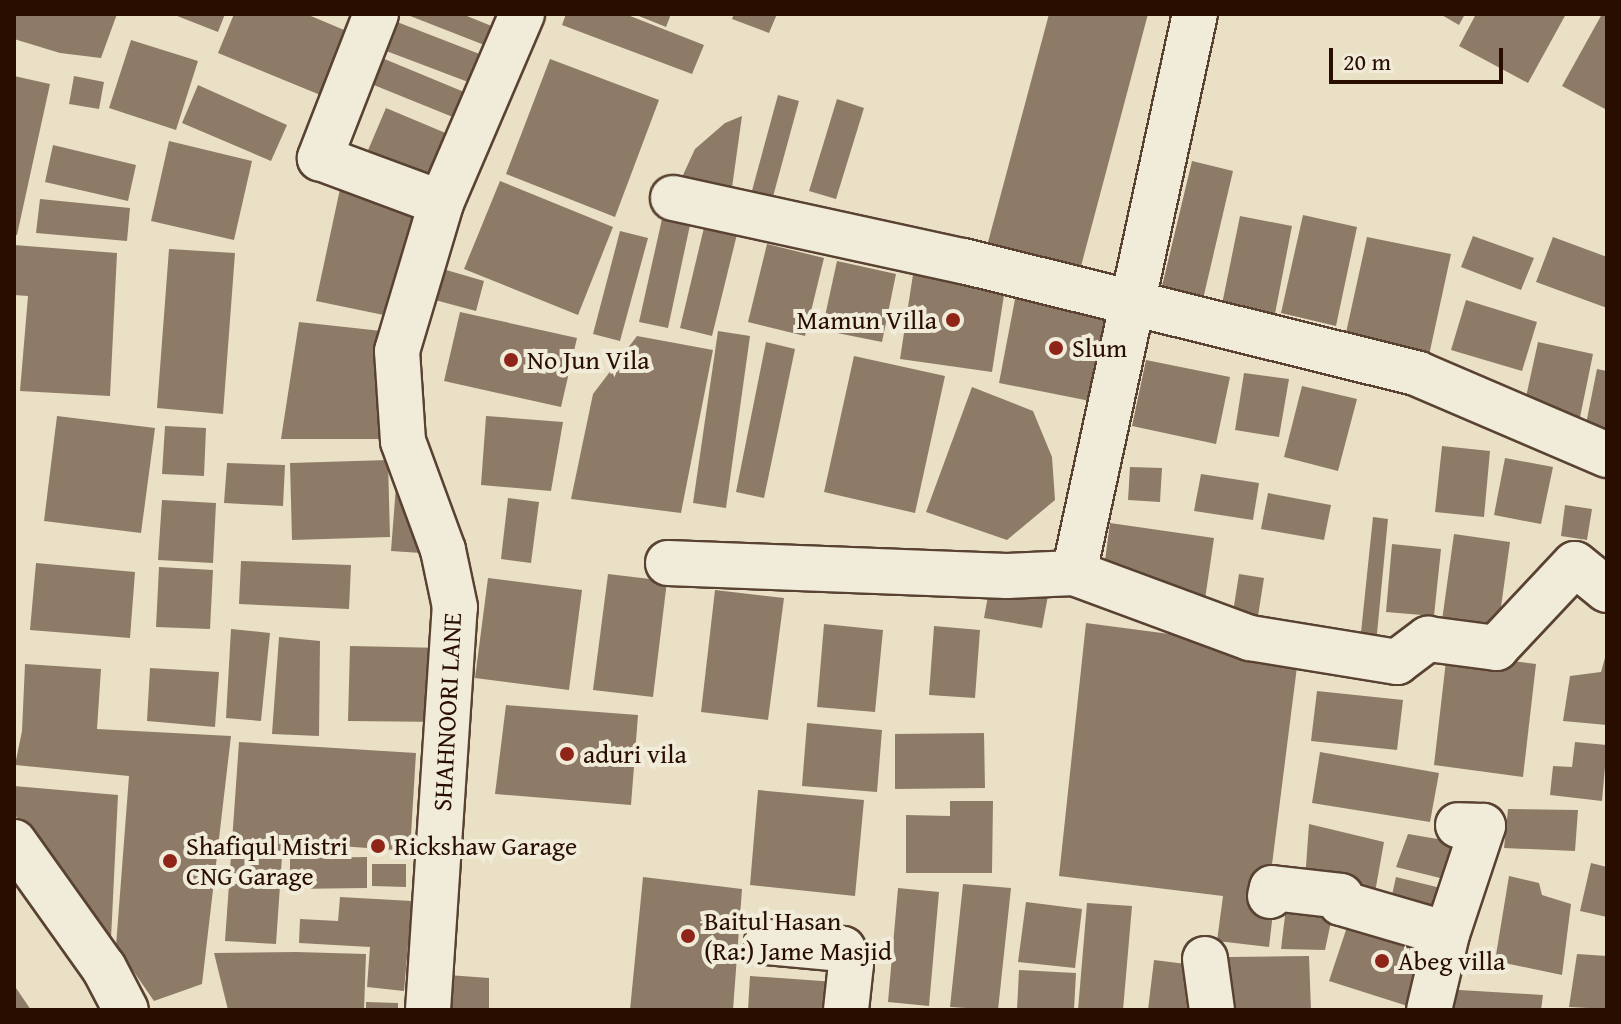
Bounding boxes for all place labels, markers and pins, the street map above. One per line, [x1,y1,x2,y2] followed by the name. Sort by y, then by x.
[797,304,937,336] place label: Mamun Villa
[944,311,962,329] marker: Mamun Villa
[1072,332,1127,364] place label: Slum
[1047,339,1065,357] marker: Slum
[527,344,649,376] place label: No Jun Vila
[502,351,520,369] marker: No Jun Vila
[583,738,687,770] place label: aduri vila
[558,745,576,763] marker: aduri vila
[186,830,348,892] place label: Shafiqul Mistri CNG Garage
[394,830,577,862] place label: Rickshaw Garage
[369,837,387,855] marker: Rickshaw Garage
[161,852,179,870] marker: Shafiqul Mistri CNG Garage
[704,905,892,966] place label: Baitul Hasan (Ra:) Jame Masjid
[679,927,697,945] marker: Baitul Hasan (Ra:) Jame Masjid
[1398,945,1505,977] place label: Abeg villa
[1373,952,1391,970] marker: Abeg villa

